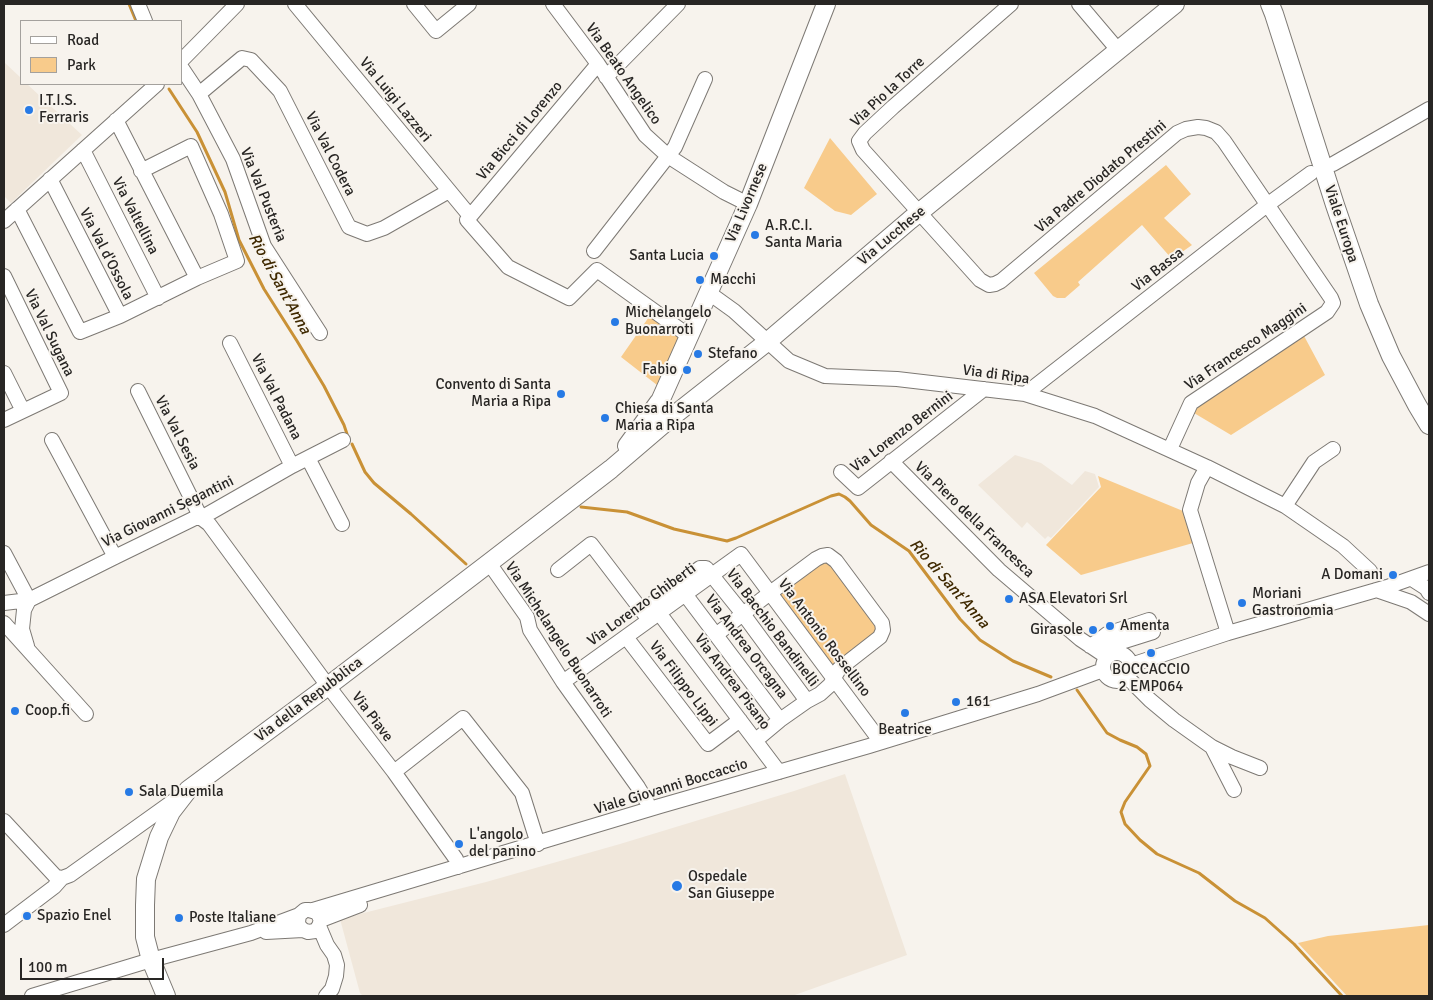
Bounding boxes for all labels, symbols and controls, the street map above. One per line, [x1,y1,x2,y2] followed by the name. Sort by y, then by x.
[20,20,182,85] legend
[581,20,665,128] street label: Via Beato Angelico
[67,31,99,49] text: Road
[847,53,929,131] street label: Via Pio la Torre
[355,54,435,146] street label: Via Luigi Lazzeri
[67,56,96,74] text: Park
[473,78,567,184] street label: Via Bicci di Lorenzo
[39,92,89,127] place label: I.T.I.S. Ferraris
[23,104,35,116] marker: I.T.I.S. Ferraris
[301,109,359,199] street label: Via Val Codera
[1032,117,1170,237] street label: Via Padre Diodato Prestini
[236,145,290,245] street label: Via Val Pusteria
[722,160,772,246] street label: Via Livornese
[108,174,162,258] street label: Via Valtellina
[1320,183,1362,265] street label: Viale Europa
[854,202,930,270] street label: Via Lucchese
[75,205,137,303] street label: Via Val d'Ossola
[765,217,842,252] place label: A.R.C.I. Santa Maria
[749,229,761,241] marker: A.R.C.I. Santa Maria
[243,230,315,338] water label: Rio di Sant'Anna
[1128,244,1188,296] street label: Via Bassa
[629,247,704,265] place label: Santa Lucia
[708,250,720,262] marker: Santa Lucia
[710,271,756,289] place label: Macchi
[694,274,706,286] marker: Macchi
[20,286,78,380] street label: Via Val Sugana
[1182,300,1310,394] street label: Via Francesco Maggini
[625,304,712,339] place label: Michelangelo Buonarroti
[609,316,621,328] marker: Michelangelo Buonarroti
[708,345,758,363] place label: Stefano
[692,348,704,360] marker: Stefano
[247,351,305,443] street label: Via Val Padana
[642,361,677,379] place label: Fabio
[961,361,1031,389] street label: Via di Ripa
[681,364,693,376] marker: Fabio
[436,376,551,411] place label: Convento di Santa Maria a Ripa
[555,388,567,400] marker: Convento di Santa Maria a Ripa
[847,388,957,476] street label: Via Lorenzo Bernini
[151,393,203,473] street label: Via Val Sesia
[615,400,713,435] place label: Chiesa di Santa Maria a Ripa
[599,412,611,424] marker: Chiesa di Santa Maria a Ripa
[910,458,1038,582] street label: Via Piero della Francesca
[99,472,237,552] street label: Via Giovanni Segantini
[905,535,993,633] water label: Rio di Sant'Anna
[501,559,615,721] street label: Via Michelangelo Buonarroti
[584,560,700,650] street label: Via Lorenzo Ghiberti
[722,566,822,690] street label: Via Bacchio Bandinelli
[1321,566,1383,584] place label: A Domani
[1387,569,1399,581] marker: A Domani
[774,575,874,701] street label: Via Antonio Rossellino
[1252,585,1334,620] place label: Moriani Gastronomia
[1019,590,1128,608] place label: ASA Elevatori Srl
[701,591,791,703] street label: Via Andrea Orcagna
[1003,593,1015,605] marker: ASA Elevatori Srl
[1236,597,1248,609] marker: Moriani Gastronomia
[1120,617,1170,635] place label: Amenta
[1104,620,1116,632] marker: Amenta
[1030,621,1083,639] place label: Girasole
[1087,624,1099,636] marker: Girasole
[690,631,774,733] street label: Via Andrea Pisano
[645,638,721,730] street label: Via Filippo Lippi
[1145,647,1157,659] marker: BOCCACCIO 2 EMP064
[252,654,366,746] street label: Via della Repubblica
[1112,661,1190,696] place label: BOCCACCIO 2 EMP064
[347,689,397,745] street label: Via Piave
[966,693,990,711] place label: 161
[950,696,962,708] marker: 161
[25,702,70,720] place label: Coop.fi
[9,705,21,717] marker: Coop.fi
[899,707,911,719] marker: Beatrice
[878,721,932,739] place label: Beatrice
[592,755,750,819] street label: Viale Giovanni Boccaccio
[139,783,224,801] place label: Sala Duemila
[123,786,135,798] marker: Sala Duemila
[469,826,536,861] place label: L'angolo del panino
[453,838,465,850] marker: L'angolo del panino
[688,868,775,903] place label: Ospedale San Giuseppe
[670,879,684,893] marker: Ospedale San Giuseppe
[37,907,111,925] place label: Spazio Enel
[189,909,276,927] place label: Poste Italiane
[21,910,33,922] marker: Spazio Enel
[173,912,185,924] marker: Poste Italiane
[22,948,166,980] scale bar
[28,958,68,976] text: 100 m

